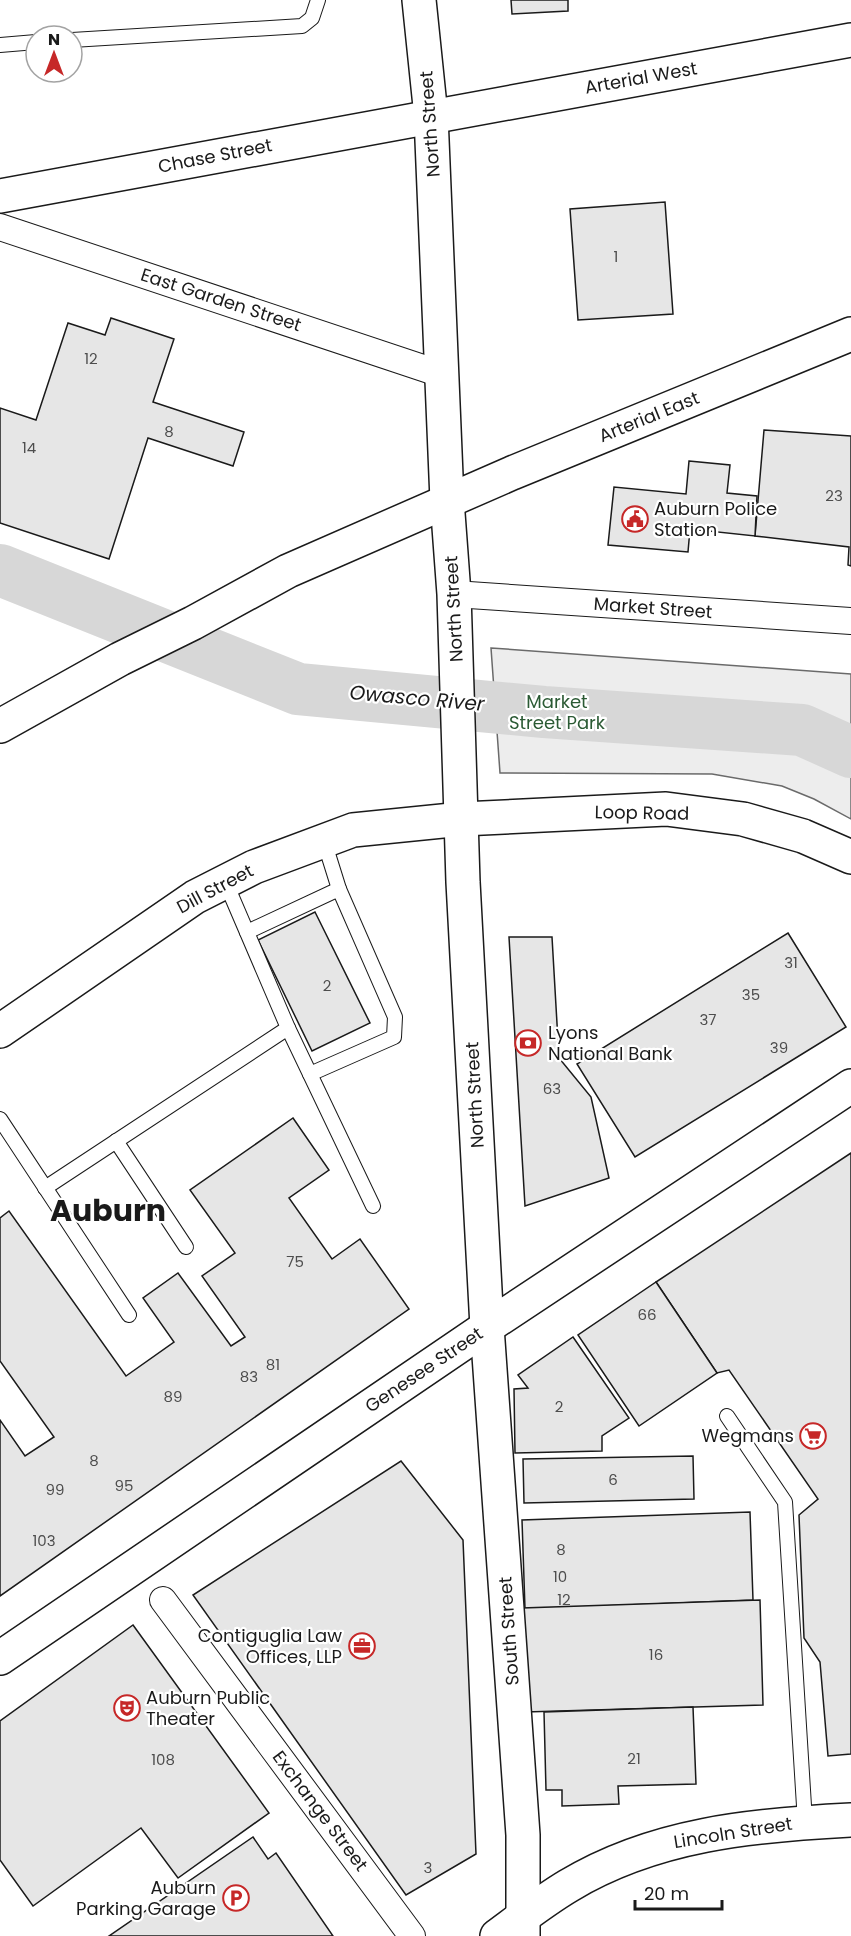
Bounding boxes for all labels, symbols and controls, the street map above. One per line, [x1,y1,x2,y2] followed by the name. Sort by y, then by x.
[24,24,84,84] north arrow
[48,28,60,51] text: N
[583,55,699,100] street label: Arterial West
[413,70,446,178] street label: North Street
[156,132,274,179] street label: Chase Street
[614,246,618,267] house number: 1
[138,262,305,337] street label: East Garden Street
[84,348,98,369] house number: 12
[595,385,703,448] street label: Arterial East
[164,421,174,442] house number: 8
[22,437,36,458] house number: 14
[825,485,843,506] house number: 23
[654,496,777,542] place label: Auburn Police Station
[620,504,650,534] public building icon: Auburn Police Station
[438,555,469,663] street label: North Street
[593,591,713,624] street label: Market Street
[348,678,486,718] water label: Owasco River
[509,689,606,735] park label: Market Street Park
[595,799,690,826] street label: Loop Road
[172,858,258,919] street label: Dill Street
[784,952,798,973] house number: 31
[323,975,331,996] house number: 2
[742,984,760,1005] house number: 35
[699,1009,717,1030] house number: 37
[548,1020,673,1066] place label: Lyons National Bank
[513,1028,543,1058] bank icon: Lyons National Bank
[770,1037,788,1058] house number: 39
[459,1041,490,1149] street label: North Street
[543,1078,561,1099] house number: 63
[50,1189,166,1232] district label: Auburn
[286,1251,304,1272] house number: 75
[637,1304,657,1325] house number: 66
[360,1321,488,1418] street label: Genesee Street
[266,1354,280,1375] house number: 81
[240,1366,258,1387] house number: 83
[164,1386,182,1407] house number: 89
[555,1396,563,1417] house number: 2
[798,1421,828,1451] supermarket icon: Wegmans
[701,1423,794,1448] place label: Wegmans
[89,1450,99,1471] house number: 8
[608,1469,618,1490] house number: 6
[115,1475,133,1496] house number: 95
[46,1479,64,1500] house number: 99
[32,1530,56,1551] house number: 103
[556,1539,566,1560] house number: 8
[553,1566,567,1587] house number: 10
[492,1576,525,1686] street label: South Street
[557,1589,571,1610] house number: 12
[198,1623,342,1669] place label: Contiguglia Law Offices, LLP
[347,1631,377,1661] office icon: Contiguglia Law Offices, LLP
[649,1644,663,1665] house number: 16
[146,1685,270,1731] place label: Auburn Public Theater
[112,1693,142,1723] theatre icon: Auburn Public Theater
[267,1745,374,1876] street label: Exchange Street
[627,1748,641,1769] house number: 21
[151,1749,175,1770] house number: 108
[672,1811,794,1854] street label: Lincoln Street
[424,1857,432,1878] house number: 3
[635,1873,722,1911] scale bar
[76,1875,216,1921] place label: Auburn Parking Garage
[644,1881,689,1906] text: 20 m
[221,1883,251,1913] parking icon: Auburn Parking Garage

